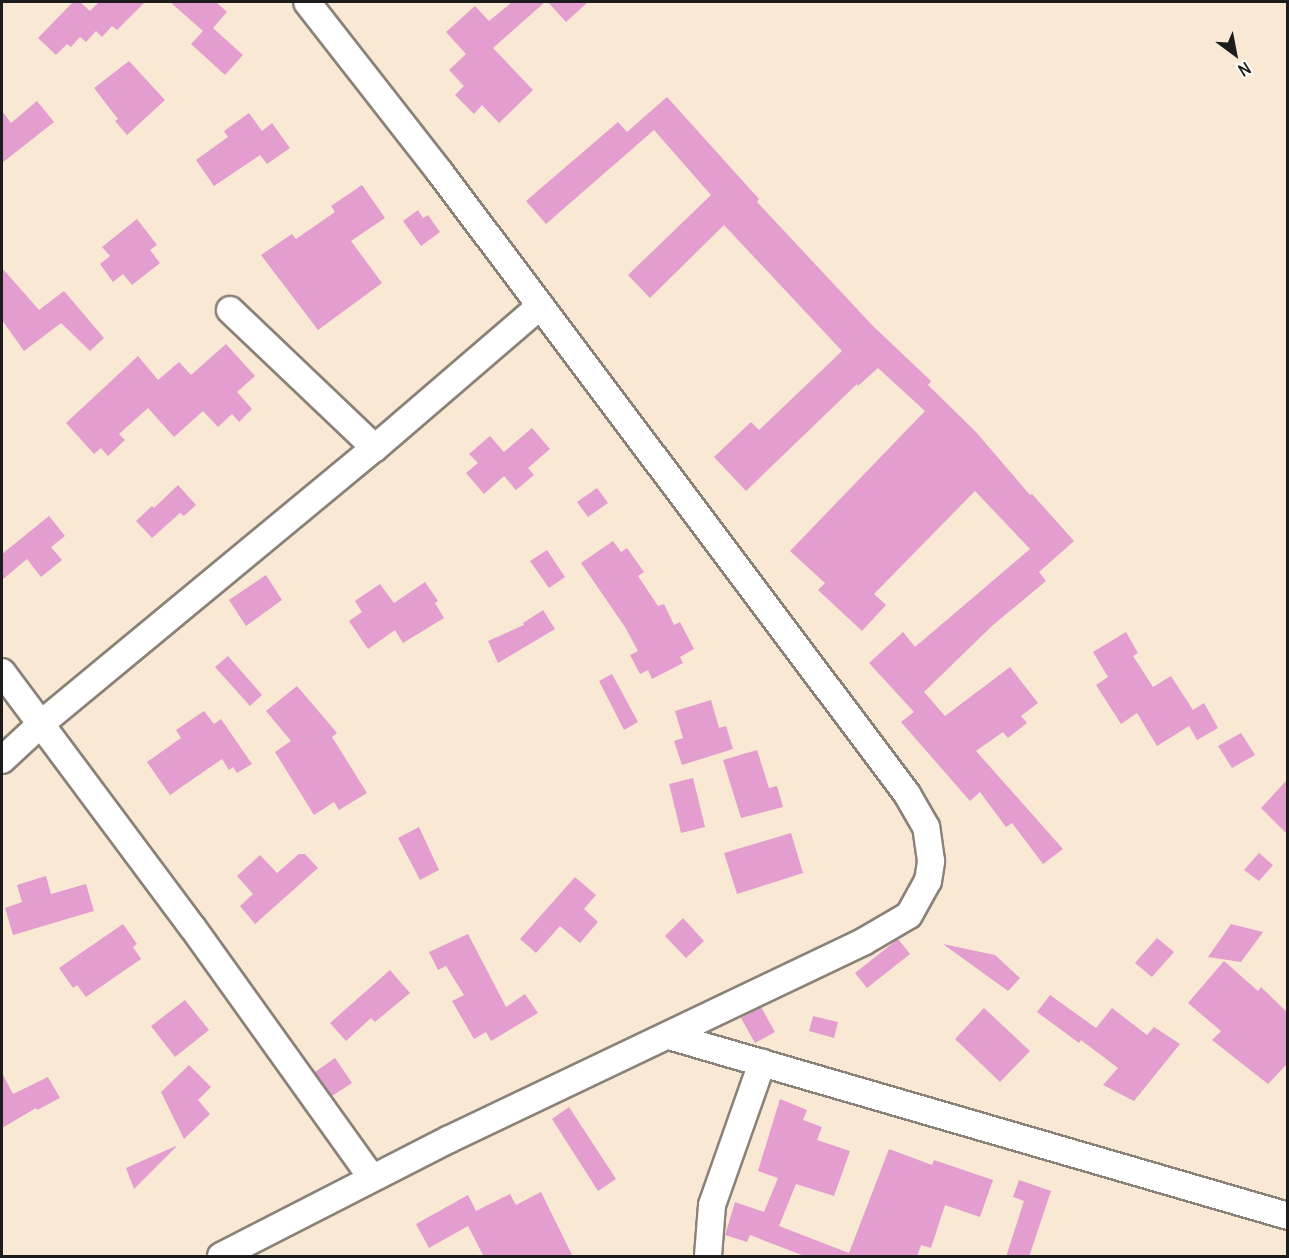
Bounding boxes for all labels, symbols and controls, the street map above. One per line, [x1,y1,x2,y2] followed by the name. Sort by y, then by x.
[1205,24,1265,84] north arrow
[1235,58,1255,81] text: N

